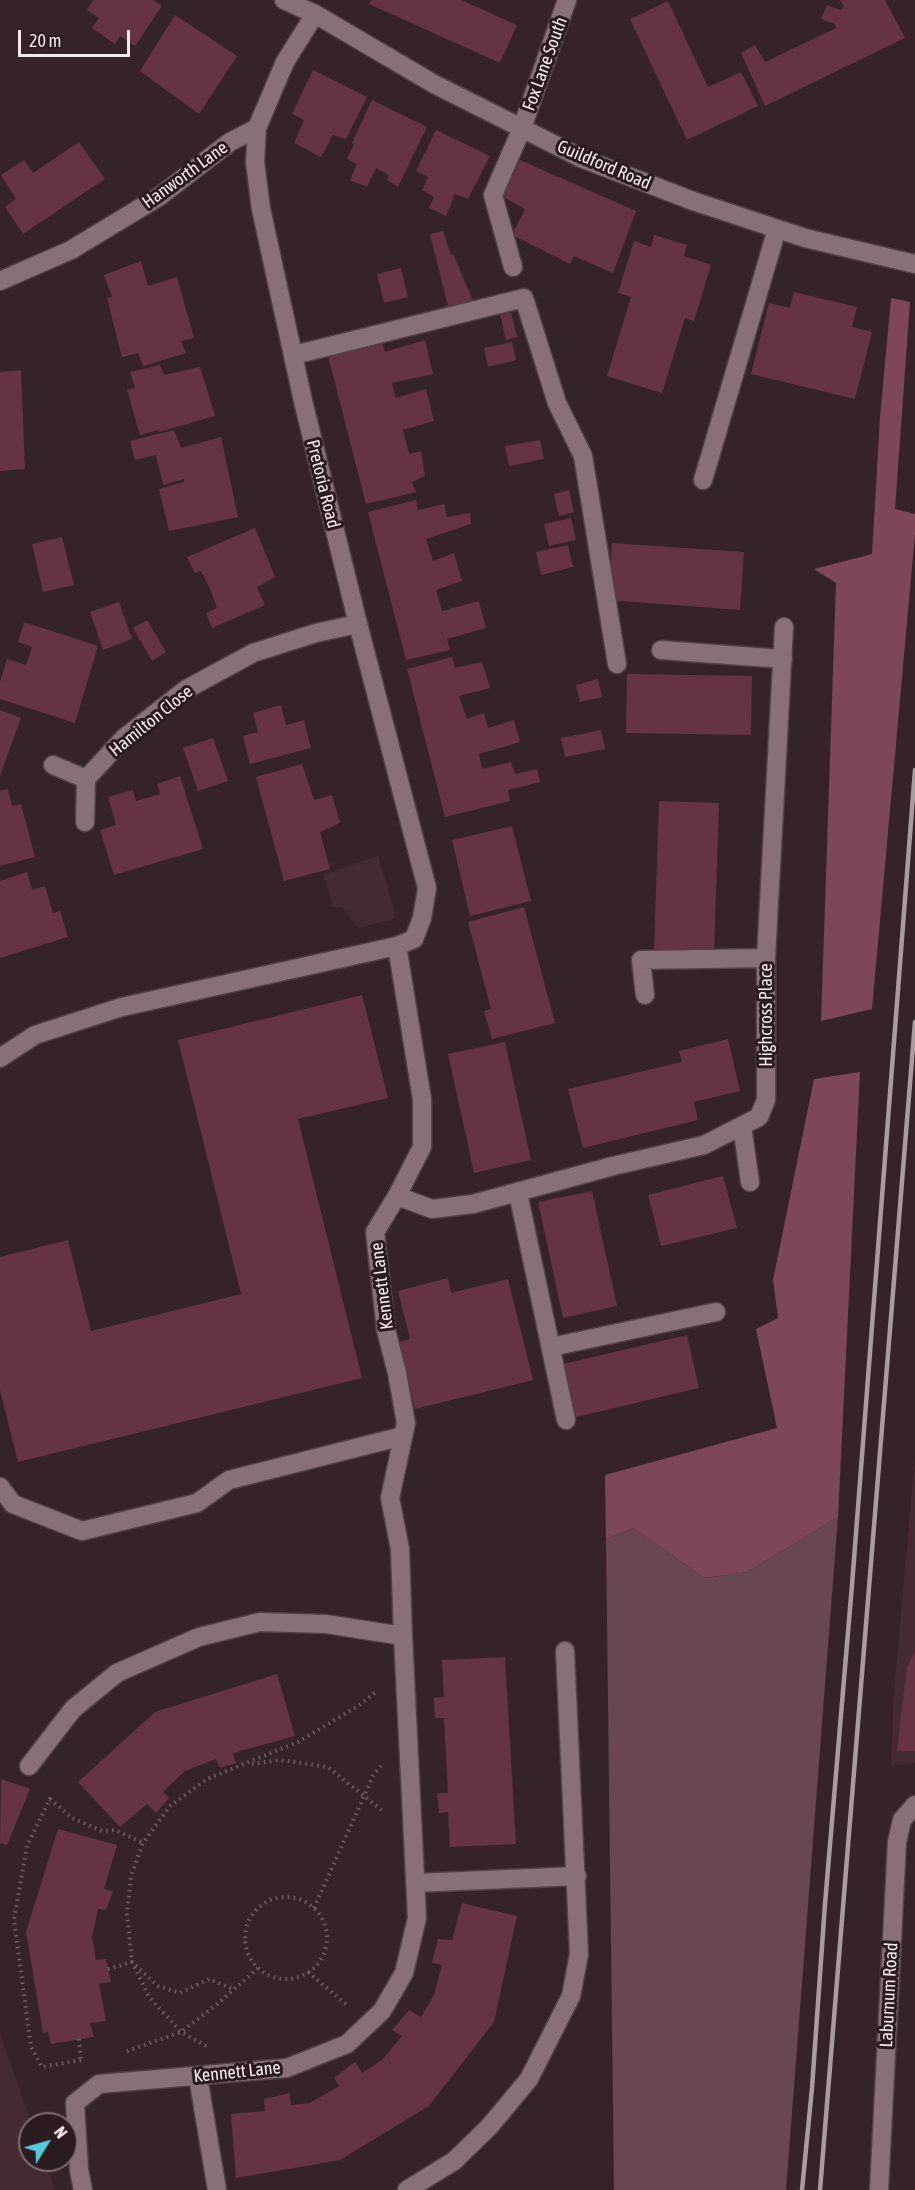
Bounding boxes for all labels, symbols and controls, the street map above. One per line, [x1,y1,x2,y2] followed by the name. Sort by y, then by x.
[518,14,572,114] street label: Fox Lane South
[21,18,134,56] scale bar
[29,30,61,51] text: 20 m
[554,136,654,194] street label: Guildford Road
[138,137,232,213] street label: Hanworth Lane
[302,438,344,530] street label: Pretoria Road
[105,681,197,761] street label: Hamilton Close
[755,963,777,1067] street label: Highcross Place
[366,1241,398,1331] street label: Kennett Lane
[875,1942,903,2048] street label: Laburnum Road
[192,2057,282,2087] street label: Kennett Lane
[18,2112,78,2172] north arrow
[51,2123,71,2142] text: N

